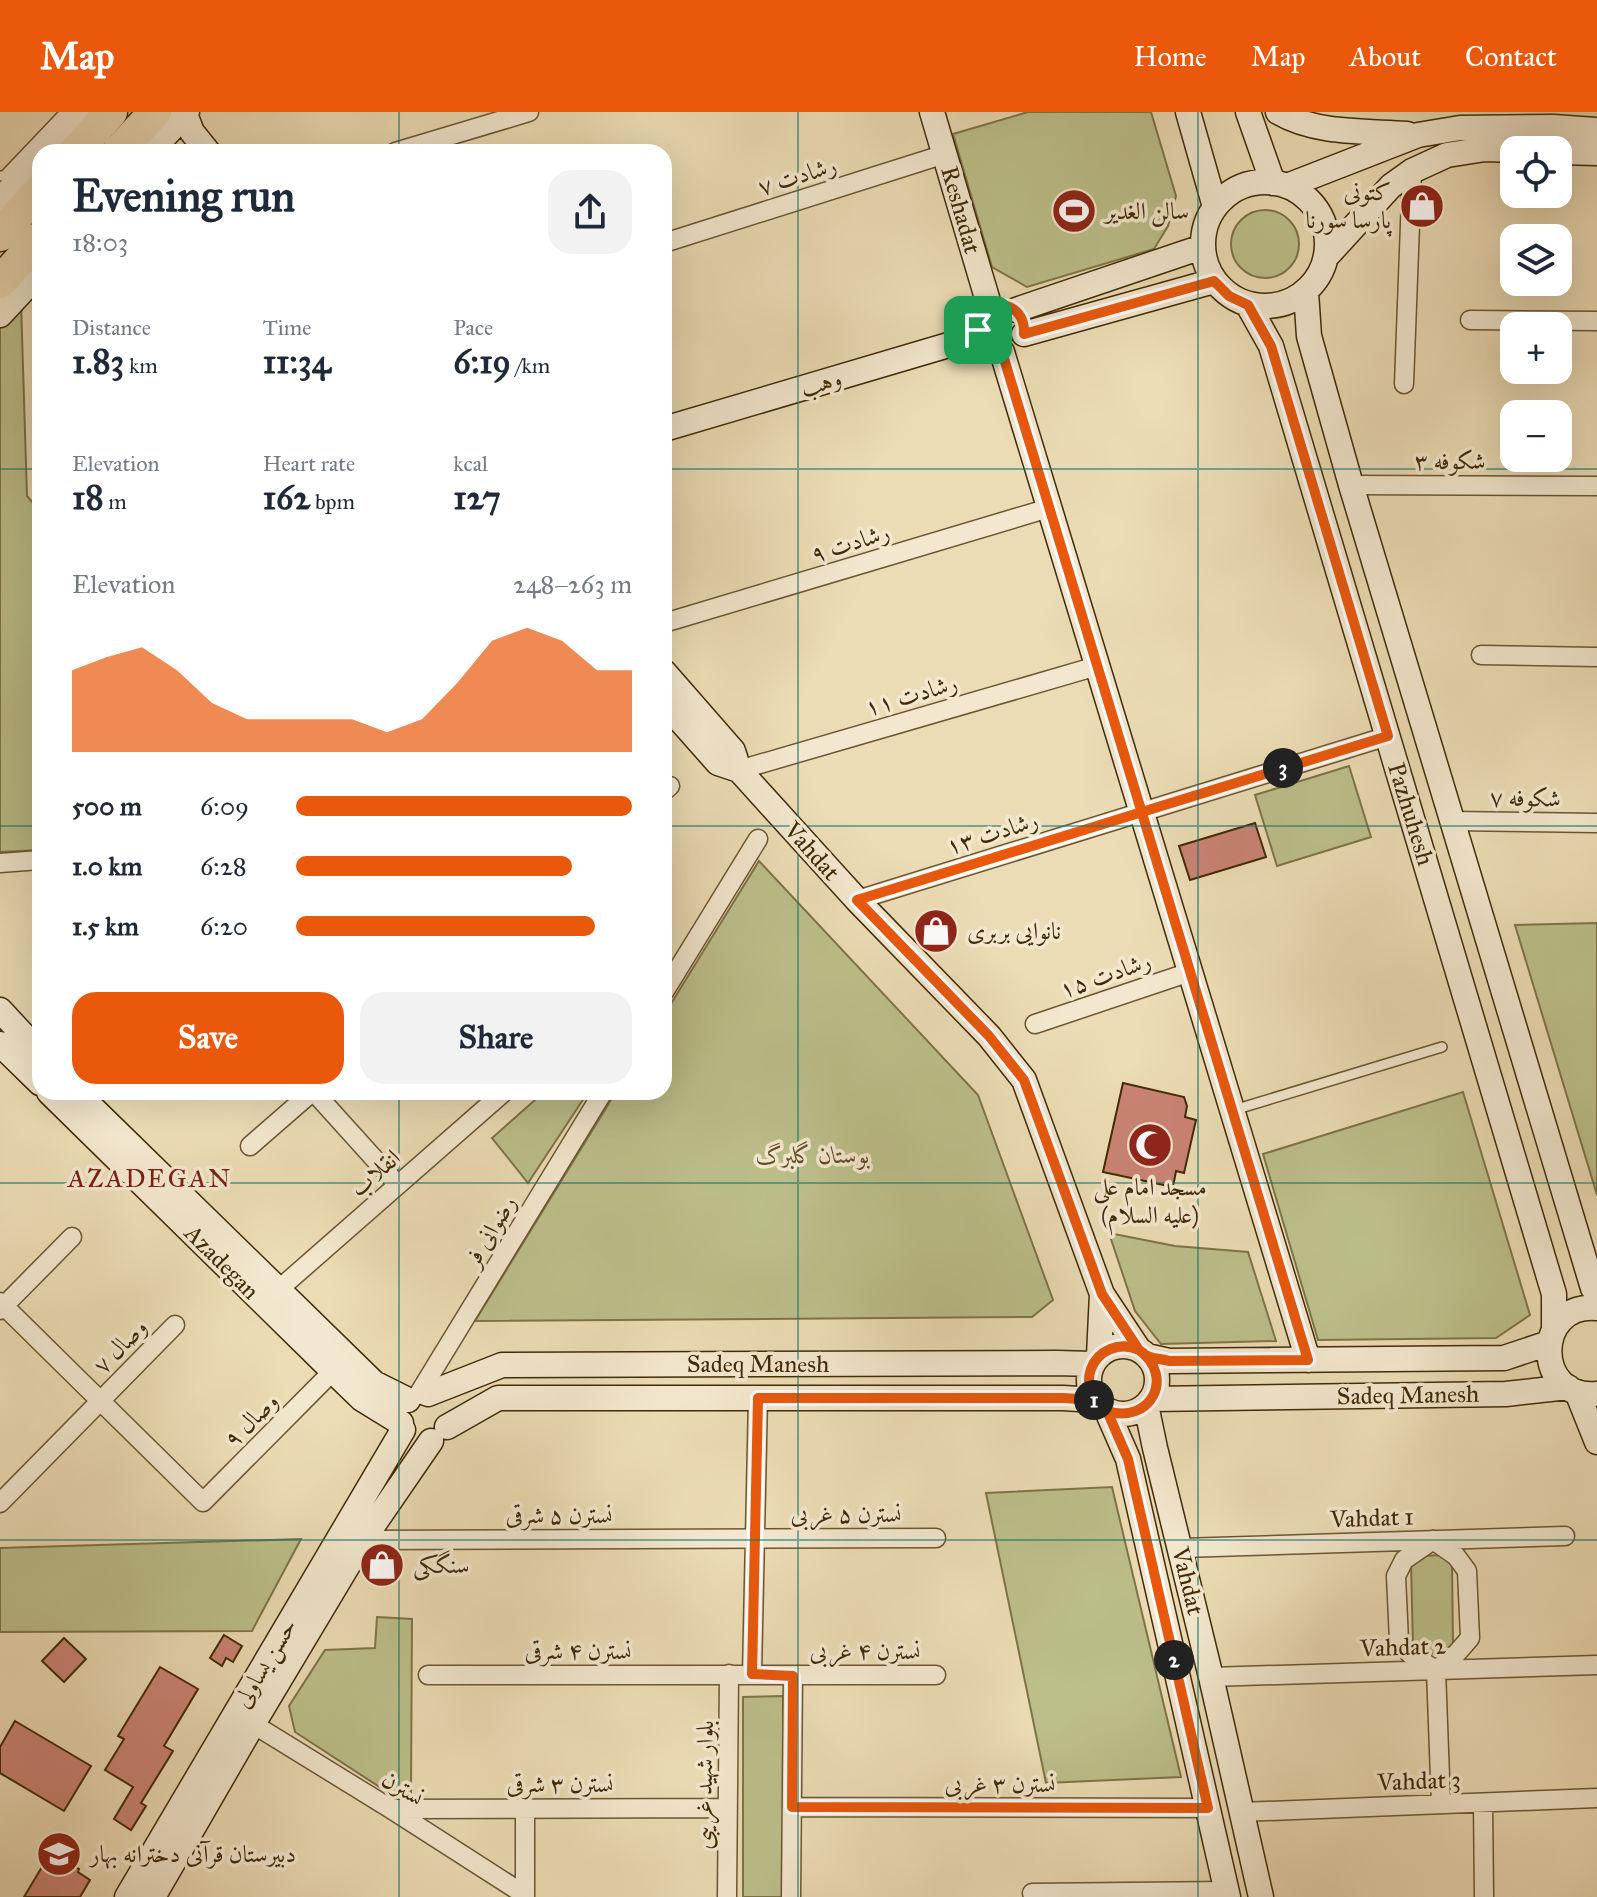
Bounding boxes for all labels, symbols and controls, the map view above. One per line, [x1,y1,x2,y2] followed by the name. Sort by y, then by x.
[40,33,114,79] text: Map
[1134,39,1207,74] text: Home
[1251,39,1305,74] text: Map
[1349,39,1421,74] text: About
[1465,39,1557,74] text: Contact
[1500,136,1572,472] map controls
[1500,136,1572,208] button: locate
[754,150,840,202] street label: رشادت ۷
[934,163,988,258] street label: Reshadat
[72,169,295,223] text: Evening run
[548,170,632,254] button: share
[1306,177,1392,237] place label: کتونی پارسا سورنا
[1398,182,1446,230] shop icon: کتونی پارسا سورنا
[1050,187,1098,235] sports icon: سالن الغدیر
[1102,196,1189,227] place label: سالن الغدیر
[1500,224,1572,296] button: layers
[72,226,128,258] text: 18:03
[944,296,1012,364] pin
[956,308,1000,352] icon: arrive
[1500,312,1572,384] button: +
[72,314,151,341] text: Distance
[263,314,311,341] text: Time
[453,314,493,341] text: Pace
[72,341,124,382] text: 1.83
[263,341,331,382] text: 11:34
[453,341,511,382] text: 6:19
[124,352,158,379] text: km
[511,352,550,379] text: /km
[797,363,845,404] street label: وهب
[1500,400,1572,472] button: −
[1414,446,1486,476] street label: شکوفه ۳
[72,450,159,477] text: Elevation
[263,450,355,477] text: Heart rate
[453,450,488,477] text: kcal
[72,477,104,518] text: 18
[263,477,310,518] text: 162
[453,477,501,518] text: 127
[104,488,127,515] text: m
[310,488,355,515] text: bpm
[807,517,893,569] street label: رشادت ۹
[72,568,175,600] text: Elevation
[513,568,632,600] text: 248–263 m
[861,667,961,723] street label: رشادت ۱۱
[1263,748,1303,788] pin: 3
[1279,754,1287,781] text: 3
[1381,759,1441,869] street label: Pazhuhesh
[1489,782,1561,814] street label: شکوفه ۷
[72,790,142,822] text: 500 m
[200,790,249,822] text: 6:09
[942,805,1042,861] street label: رشادت ۱۳
[777,815,847,887] street label: Vahdat
[72,850,142,882] text: 1.0 km
[200,850,247,882] text: 6:28
[912,907,960,955] shop icon: نانوایی بربری
[72,910,139,942] text: 1.5 km
[200,910,248,942] text: 6:20
[967,916,1061,946] place label: نانوایی بربری
[1055,945,1155,1005] street label: رشادت ۱۵
[72,992,344,1084] button: Save
[360,992,632,1084] button: Share
[1126,1121,1174,1169] mosque icon: مسجد امام علی (علیه السلام)
[756,1140,870,1170] park label: بوستان گلبرگ
[343,1143,407,1203] street label: انقلاب
[67,1162,232,1194] district label: AZADEGAN
[1093,1172,1207,1236] place label: مسجد امام علی (علیه السلام)
[456,1190,523,1275] street label: رضوانی فر
[178,1218,266,1306] street label: Azadegan
[86,1312,154,1380] street label: وصال ۷
[687,1349,829,1379] street label: Sadeq Manesh
[1336,1379,1480,1411] street label: Sadeq Manesh
[1074,1380,1114,1420] pin: 1
[217,1386,285,1454] street label: وصال ۹
[1090,1386,1098,1413] text: 1
[791,1499,901,1531] street label: نسترن ۵ غربی
[506,1500,613,1531] street label: نسترن ۵ شرقی
[1329,1502,1414,1534] street label: Vahdat 1
[358,1541,406,1589] shop icon: سنگکی
[1165,1543,1211,1619] street label: Vahdat
[413,1550,470,1581] place label: سنگکی
[227,1613,304,1714] street label: حسن یساولی
[1359,1631,1447,1664] street label: Vahdat 2
[525,1636,632,1667] street label: نسترن ۴ شرقی
[810,1636,920,1668] street label: نسترن ۴ غربی
[1154,1640,1194,1680] pin: 2
[1169,1646,1179,1673] text: 2
[688,1720,723,1850] street label: بلوار شهید غریبی
[376,1764,430,1812] street label: نسترن
[1376,1765,1461,1797] street label: Vahdat 3
[507,1769,614,1800] street label: نسترن ۳ شرقی
[945,1769,1055,1801] street label: نسترن ۳ غربی
[35,1830,83,1878] school or university icon: دبیرستان قرآنی دخترانه بهار
[88,1839,296,1869] place label: دبیرستان قرآنی دخترانه بهار

